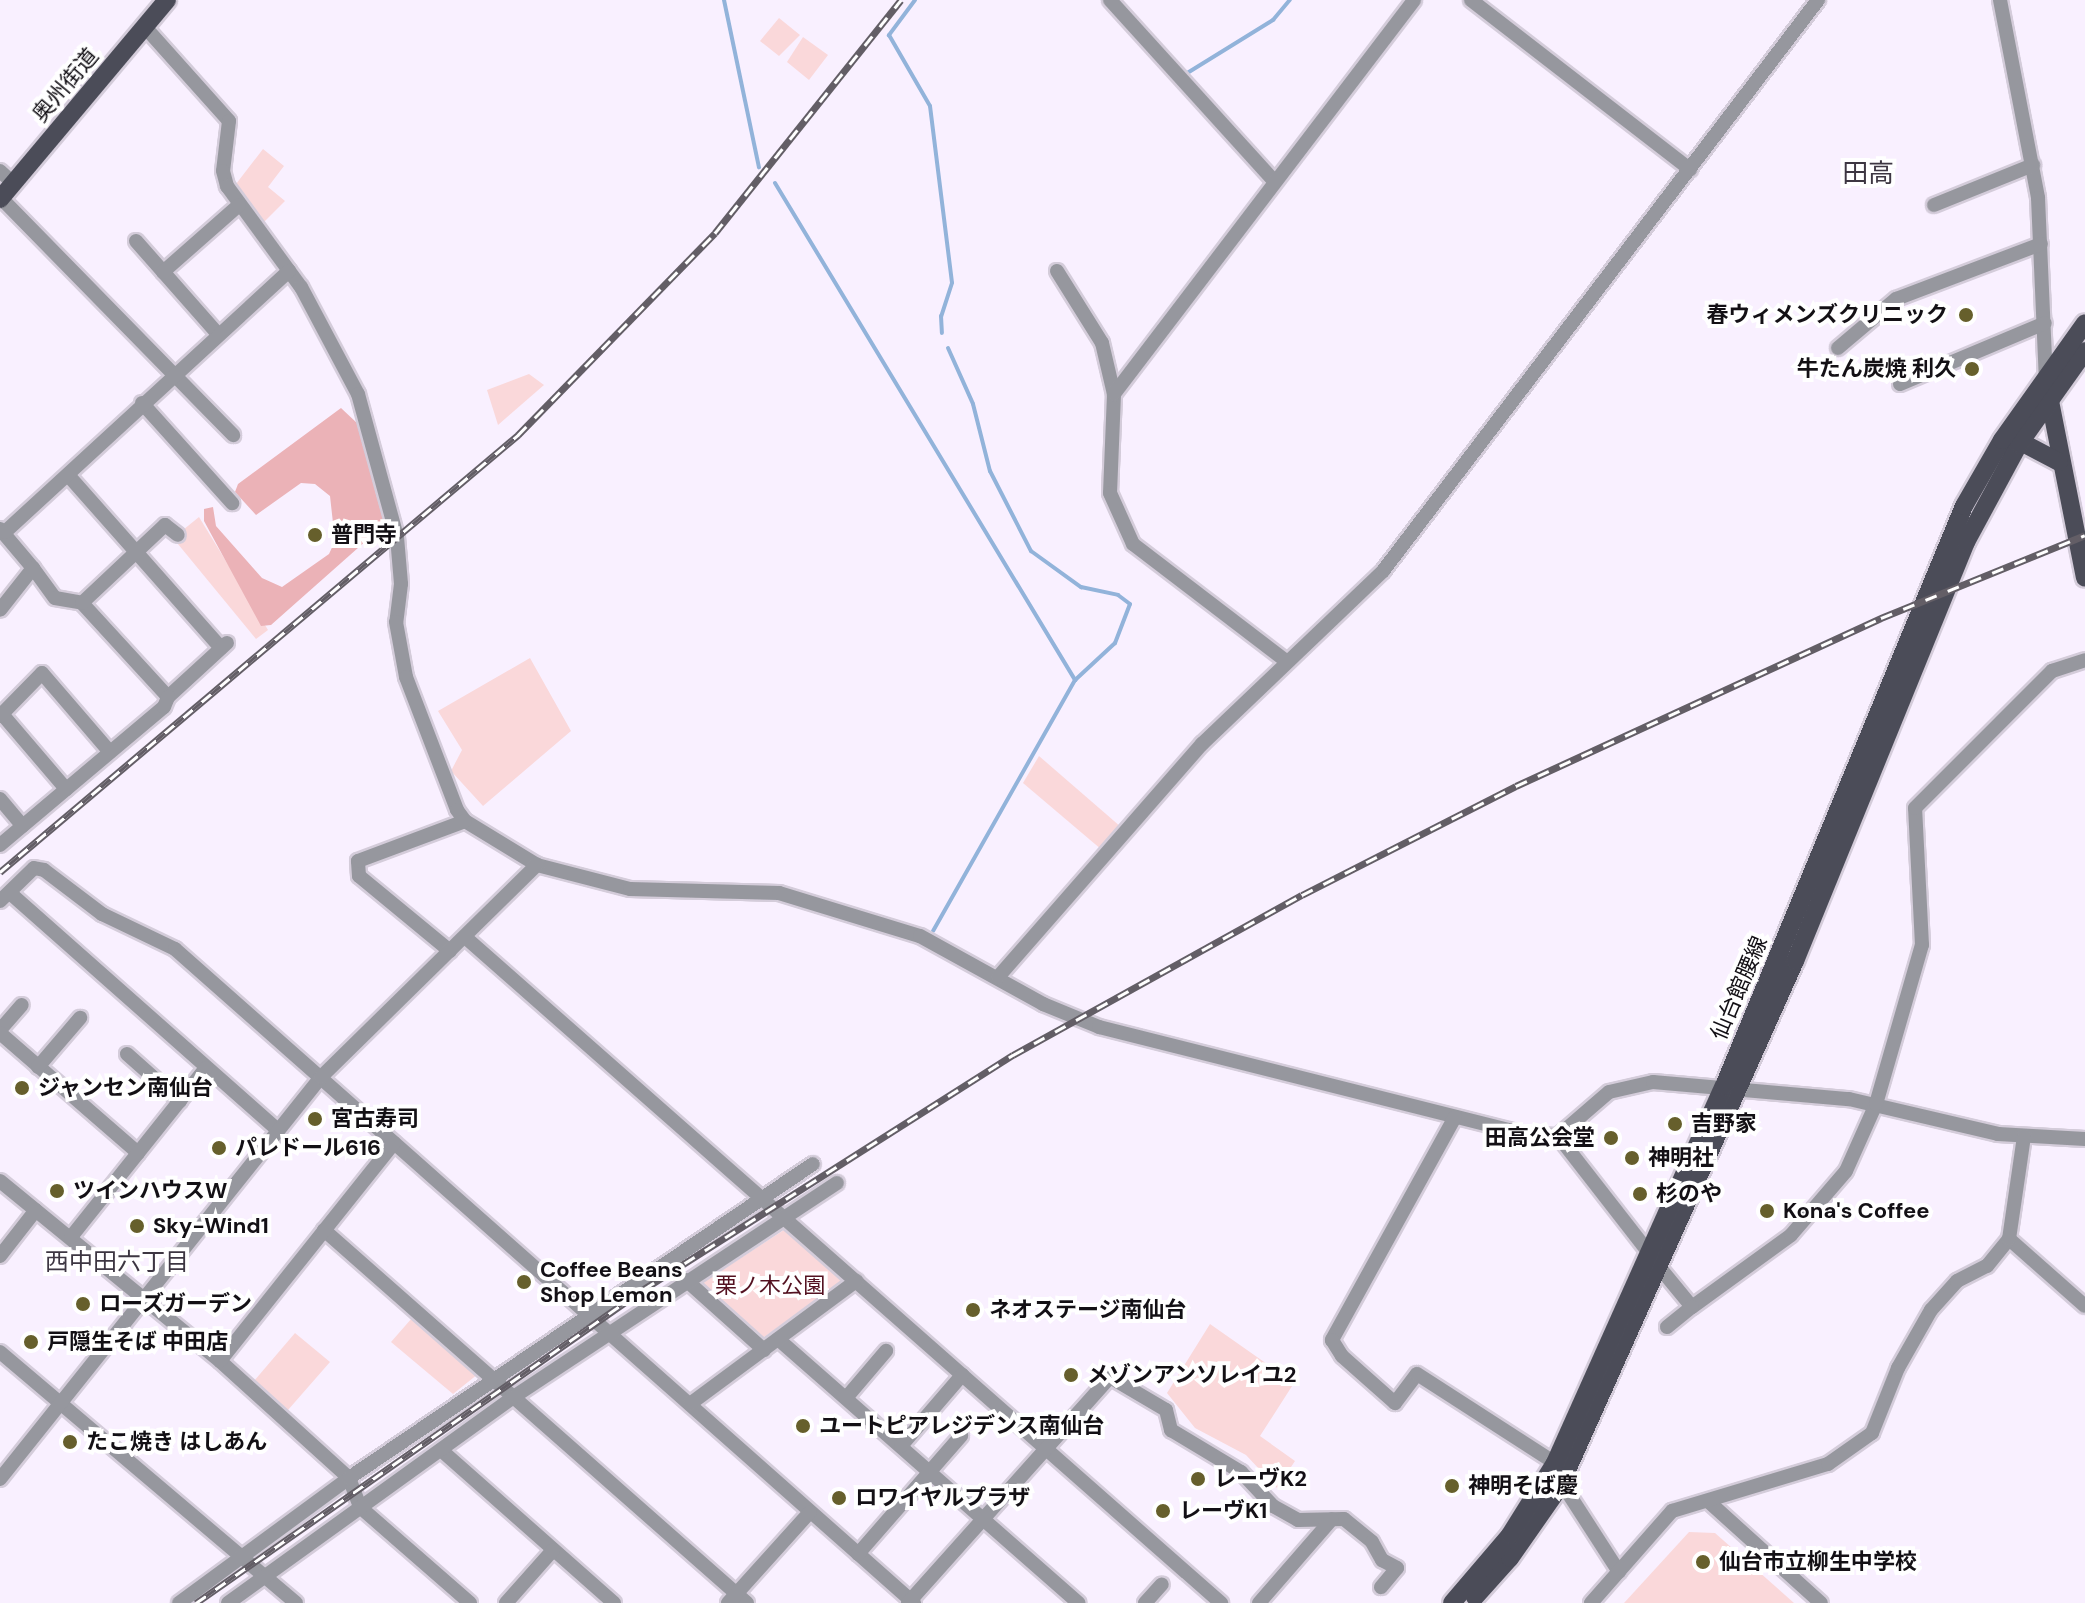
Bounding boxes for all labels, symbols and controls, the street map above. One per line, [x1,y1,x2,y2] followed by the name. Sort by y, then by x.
[27,43,103,127] street label: 奥州街道
[1842,158,1894,190] district label: 田高
[1706,302,1948,328] place label: 春ウィメンズクリニック
[1955,304,1977,326] marker: 春ウィメンズクリニック
[1797,356,1956,382] place label: 牛たん炭焼 利久
[1963,360,1981,378] marker: 牛たん炭焼 利久
[331,522,397,548] place label: 普門寺
[306,526,324,544] marker: 普門寺
[1705,932,1773,1044] street label: 仙台館腰線
[38,1075,214,1101] place label: ジャンセン南仙台
[13,1079,31,1097] marker: ジャンセン南仙台
[331,1106,419,1132] place label: 宮古寿司
[306,1110,324,1128] marker: 宮古寿司
[1691,1111,1757,1137] place label: 吉野家
[1666,1115,1684,1133] marker: 吉野家
[1485,1125,1595,1151] place label: 田高公会堂
[1602,1129,1620,1147] marker: 田高公会堂
[235,1135,381,1161] place label: パレドール616
[210,1139,228,1157] marker: パレドール616
[1648,1145,1714,1171] place label: 神明社
[1623,1149,1641,1167] marker: 神明社
[73,1178,227,1204] place label: ツインハウスW
[1656,1181,1722,1207] place label: 杉のや
[48,1182,66,1200] marker: ツインハウスW
[1631,1185,1649,1203] marker: 杉のや
[1783,1198,1930,1224] place label: Kona's Coffee
[1758,1202,1776,1220] marker: Kona's Coffee
[153,1213,269,1239] place label: Sky-Wind1
[128,1217,146,1235] marker: Sky-Wind1
[45,1248,189,1276] district label: 西中田六丁目
[540,1256,683,1308] place label: Coffee Beans Shop Lemon
[515,1273,533,1291] marker: Coffee Beans Shop Lemon
[715,1273,825,1299] park label: 栗ノ木公園
[99,1291,253,1317] place label: ローズガーデン
[74,1295,92,1313] marker: ローズガーデン
[989,1297,1187,1323] place label: ネオステージ南仙台
[964,1301,982,1319] marker: ネオステージ南仙台
[47,1329,228,1355] place label: 戸隠生そば 中田店
[22,1333,40,1351] marker: 戸隠生そば 中田店
[1087,1362,1298,1388] place label: メゾンアンソレイユ2
[1062,1366,1080,1384] marker: メゾンアンソレイユ2
[819,1413,1105,1439] place label: ユートピアレジデンス南仙台
[794,1417,812,1435] marker: ユートピアレジデンス南仙台
[86,1429,267,1455] place label: たこ焼き はしあん
[61,1433,79,1451] marker: たこ焼き はしあん
[1214,1466,1307,1492] place label: レーヴK2
[1189,1470,1207,1488] marker: レーヴK2
[1468,1473,1578,1499] place label: 神明そば慶
[1443,1477,1461,1495] marker: 神明そば慶
[855,1485,1031,1511] place label: ロワイヤルプラザ
[830,1489,848,1507] marker: ロワイヤルプラザ
[1179,1498,1267,1524] place label: レーヴK1
[1154,1502,1172,1520] marker: レーヴK1
[1719,1549,1917,1575] place label: 仙台市立柳生中学校
[1694,1553,1712,1571] marker: 仙台市立柳生中学校

